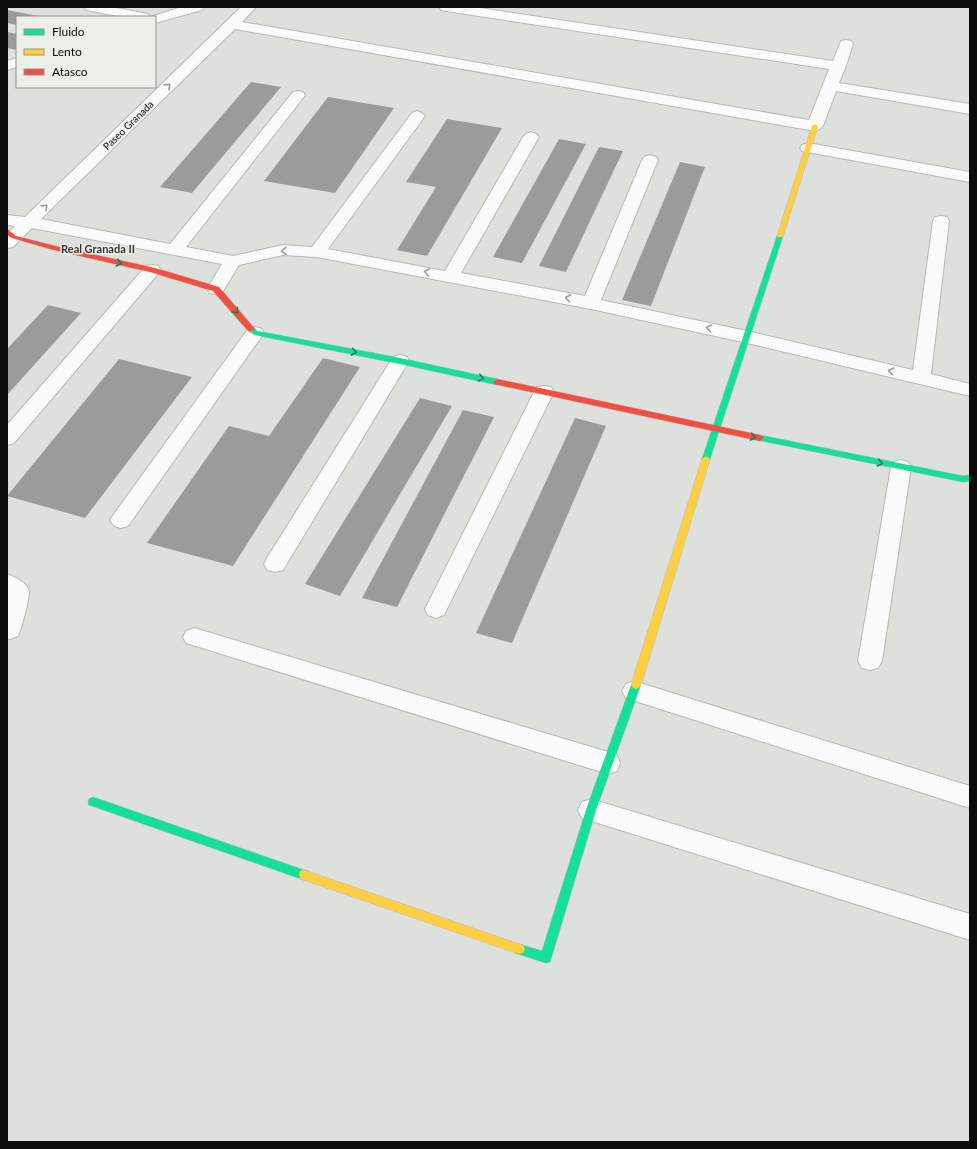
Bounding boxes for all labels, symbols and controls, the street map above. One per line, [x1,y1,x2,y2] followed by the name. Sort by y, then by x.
[16,16,156,88] legend
[52,24,85,39] text: Fluido
[52,44,82,59] text: Lento
[52,64,88,79] text: Atasco
[163,83,171,91] one-way arrow
[100,98,156,152] street label: Paseo Granada
[40,204,48,211] one-way arrow
[61,242,135,255] district label: Real Granada II
[281,246,287,255] one-way arrow
[116,258,123,266] one-way arrow
[423,268,430,276] one-way arrow
[565,295,571,303] one-way arrow
[231,306,238,314] one-way arrow
[706,325,712,333] one-way arrow
[351,347,357,356] one-way arrow
[888,367,894,375] one-way arrow
[478,374,484,382] one-way arrow
[750,432,756,441] one-way arrow
[877,458,883,466] one-way arrow

